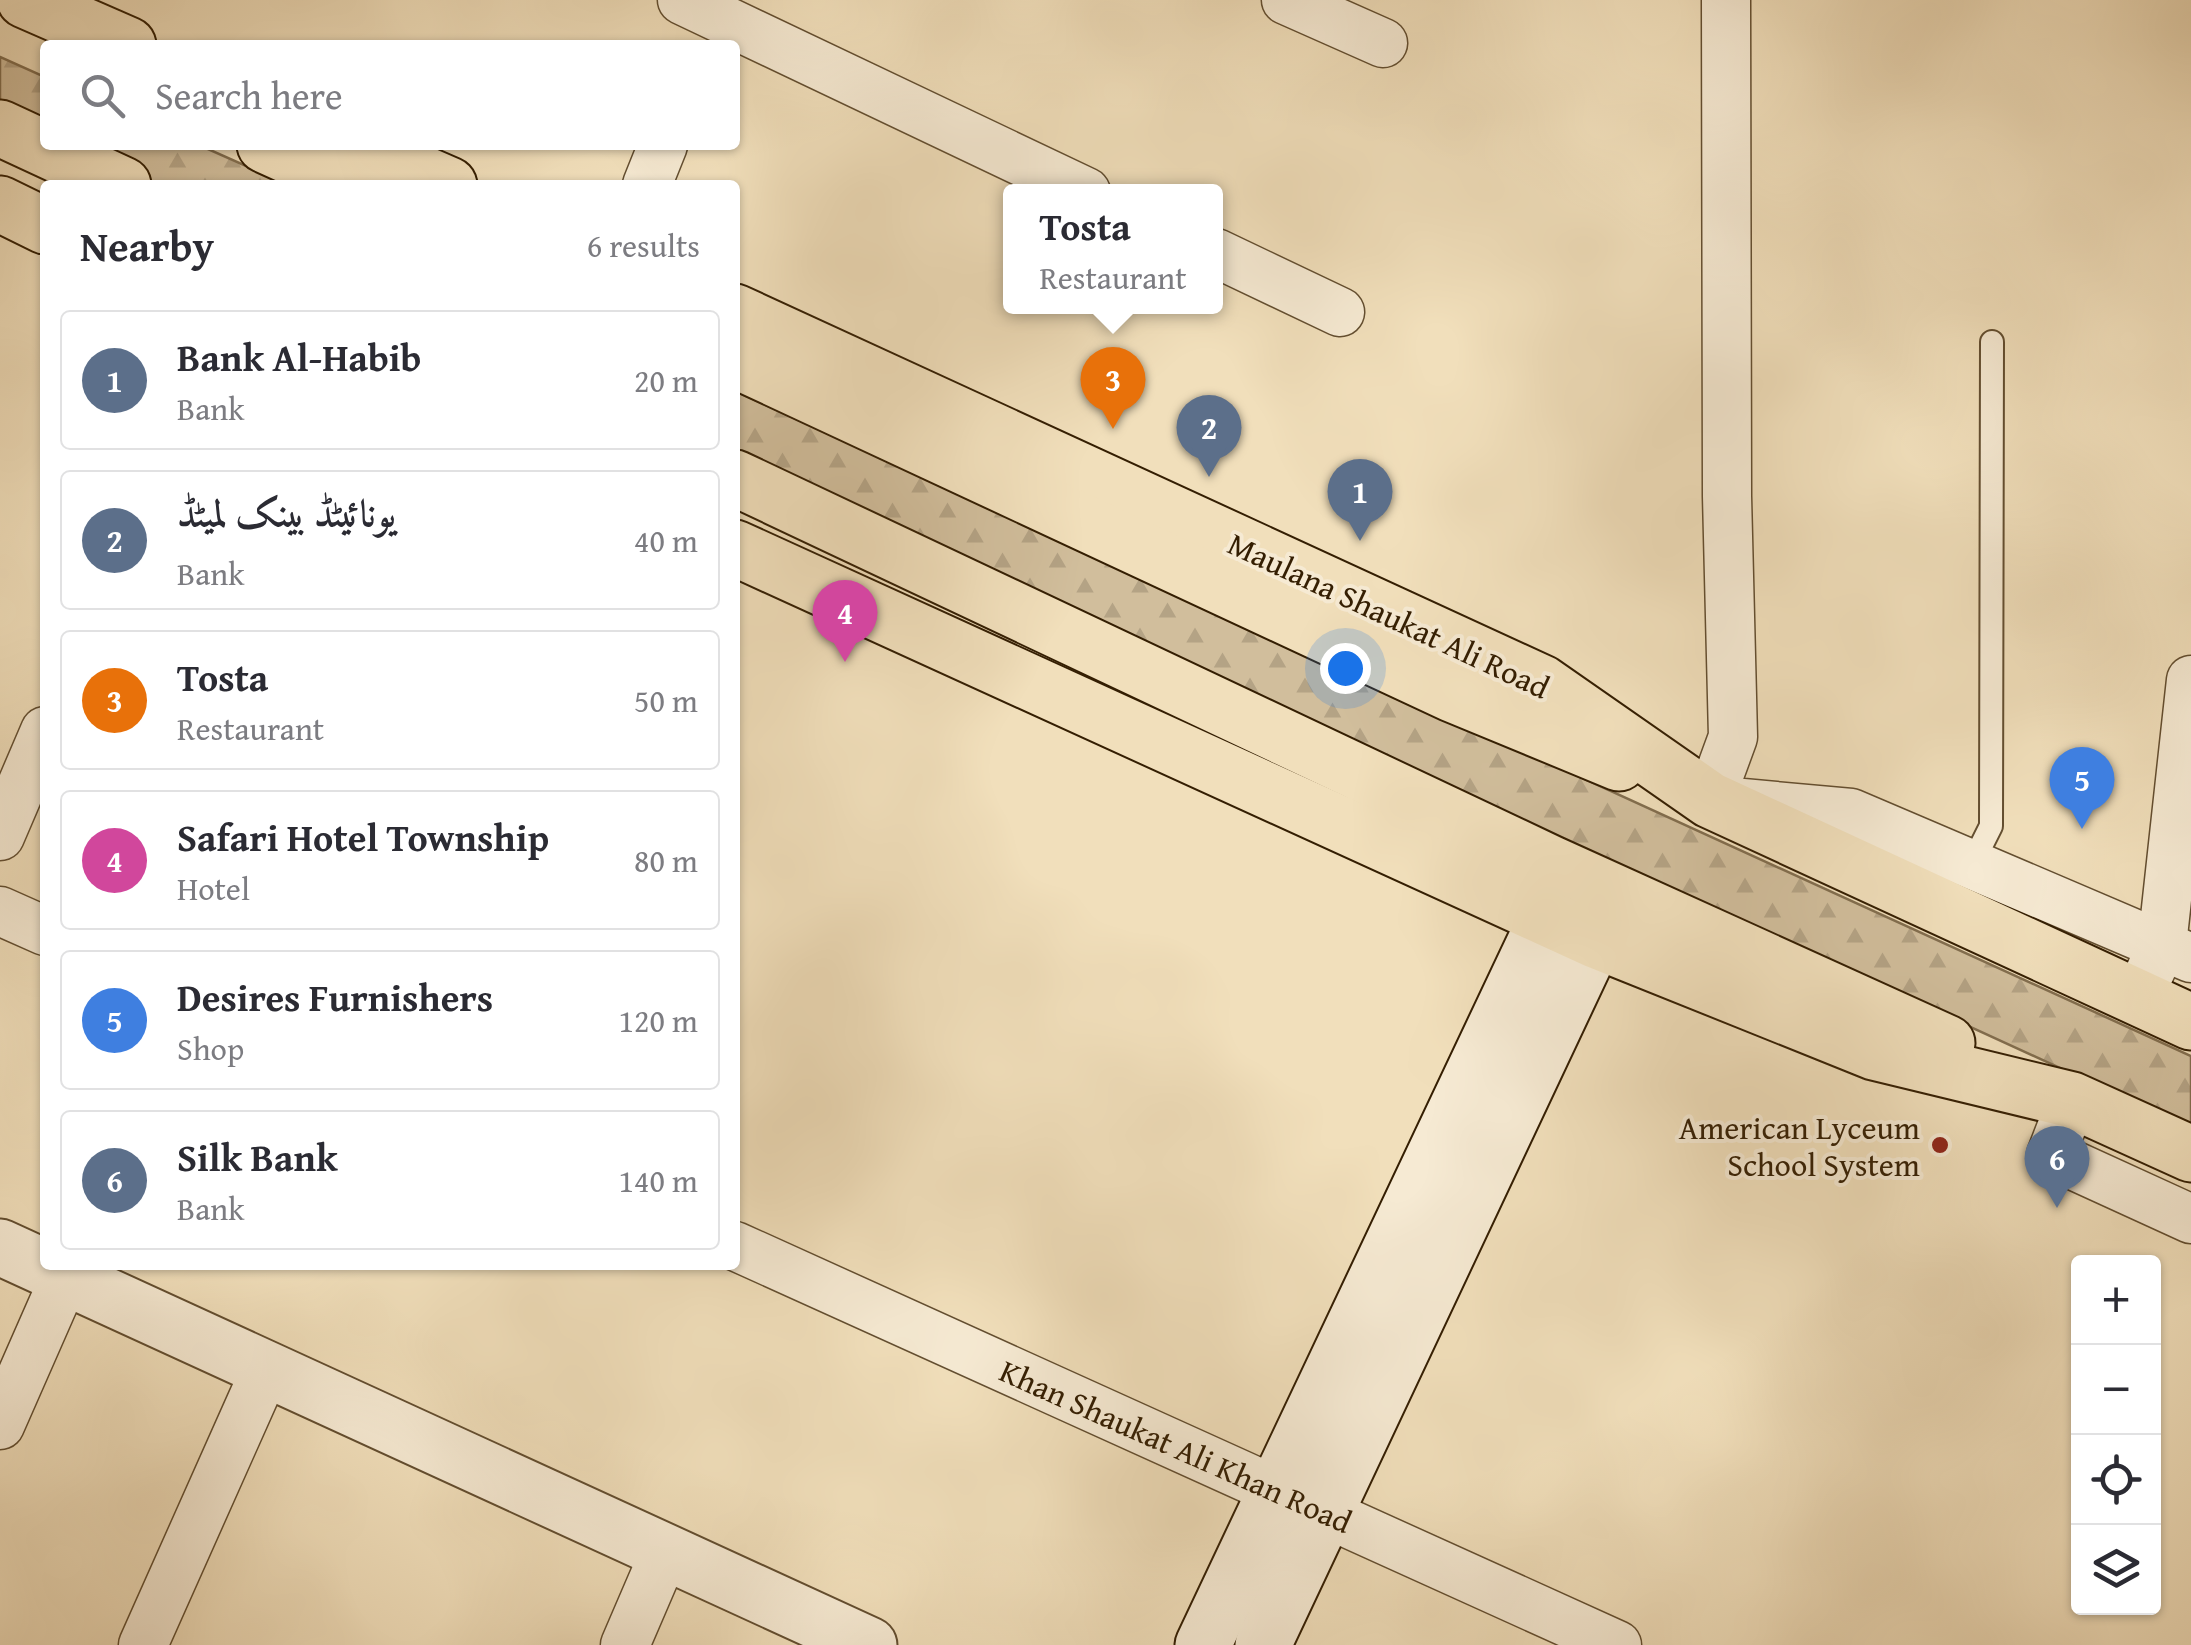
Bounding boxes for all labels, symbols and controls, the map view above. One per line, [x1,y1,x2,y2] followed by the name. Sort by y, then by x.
[40,40,740,150] search box
[155,67,343,123] text: Search here
[75,68,130,123] icon: search
[1003,184,1223,314] popup
[1039,198,1131,254] text: Tosta
[80,215,214,276] text: Nearby
[587,222,700,269] text: 6 results
[1039,254,1187,301] text: Restaurant
[177,329,421,385] text: Bank Al-Habib
[1080,346,1146,429] pin: 3
[106,357,123,404] text: 1
[634,357,698,404] text: 20 m
[177,385,244,432] text: Bank
[1176,394,1242,477] pin: 2
[1328,458,1392,541] pin: 1
[177,484,396,540] text: یونائیٹڈ بینک لمیٹڈ
[106,517,123,564] text: 2
[634,517,698,564] text: 40 m
[1220,520,1558,710] street label: Maulana Shaukat Ali Road
[177,550,244,597] text: Bank
[812,580,878,662] pin: 4
[1320,643,1371,694] your location
[177,649,268,705] text: Tosta
[106,677,123,724] text: 3
[634,677,698,724] text: 50 m
[177,705,324,752] text: Restaurant
[2050,746,2114,829] pin: 5
[177,809,549,865] text: Safari Hotel Township
[106,837,123,884] text: 4
[634,837,698,884] text: 80 m
[177,865,250,912] text: Hotel
[177,969,493,1025] text: Desires Furnishers
[106,997,123,1044] text: 5
[619,997,698,1044] text: 120 m
[177,1025,244,1072] text: Shop
[1679,1104,1920,1188] place label: American Lyceum School System
[2024,1126,2090,1208] pin: 6
[177,1129,338,1185] text: Silk Bank
[1929,1134,1951,1156] marker: American Lyceum School System
[106,1157,123,1204] text: 6
[619,1157,698,1204] text: 140 m
[177,1185,244,1232] text: Bank
[2071,1255,2161,1615] map controls
[2071,1255,2161,1345] button: +
[2071,1345,2161,1435] button: −
[992,1347,1360,1545] street label: Khan Shaukat Ali Khan Road
[2071,1435,2161,1525] button: locate
[2071,1525,2161,1615] button: layers

